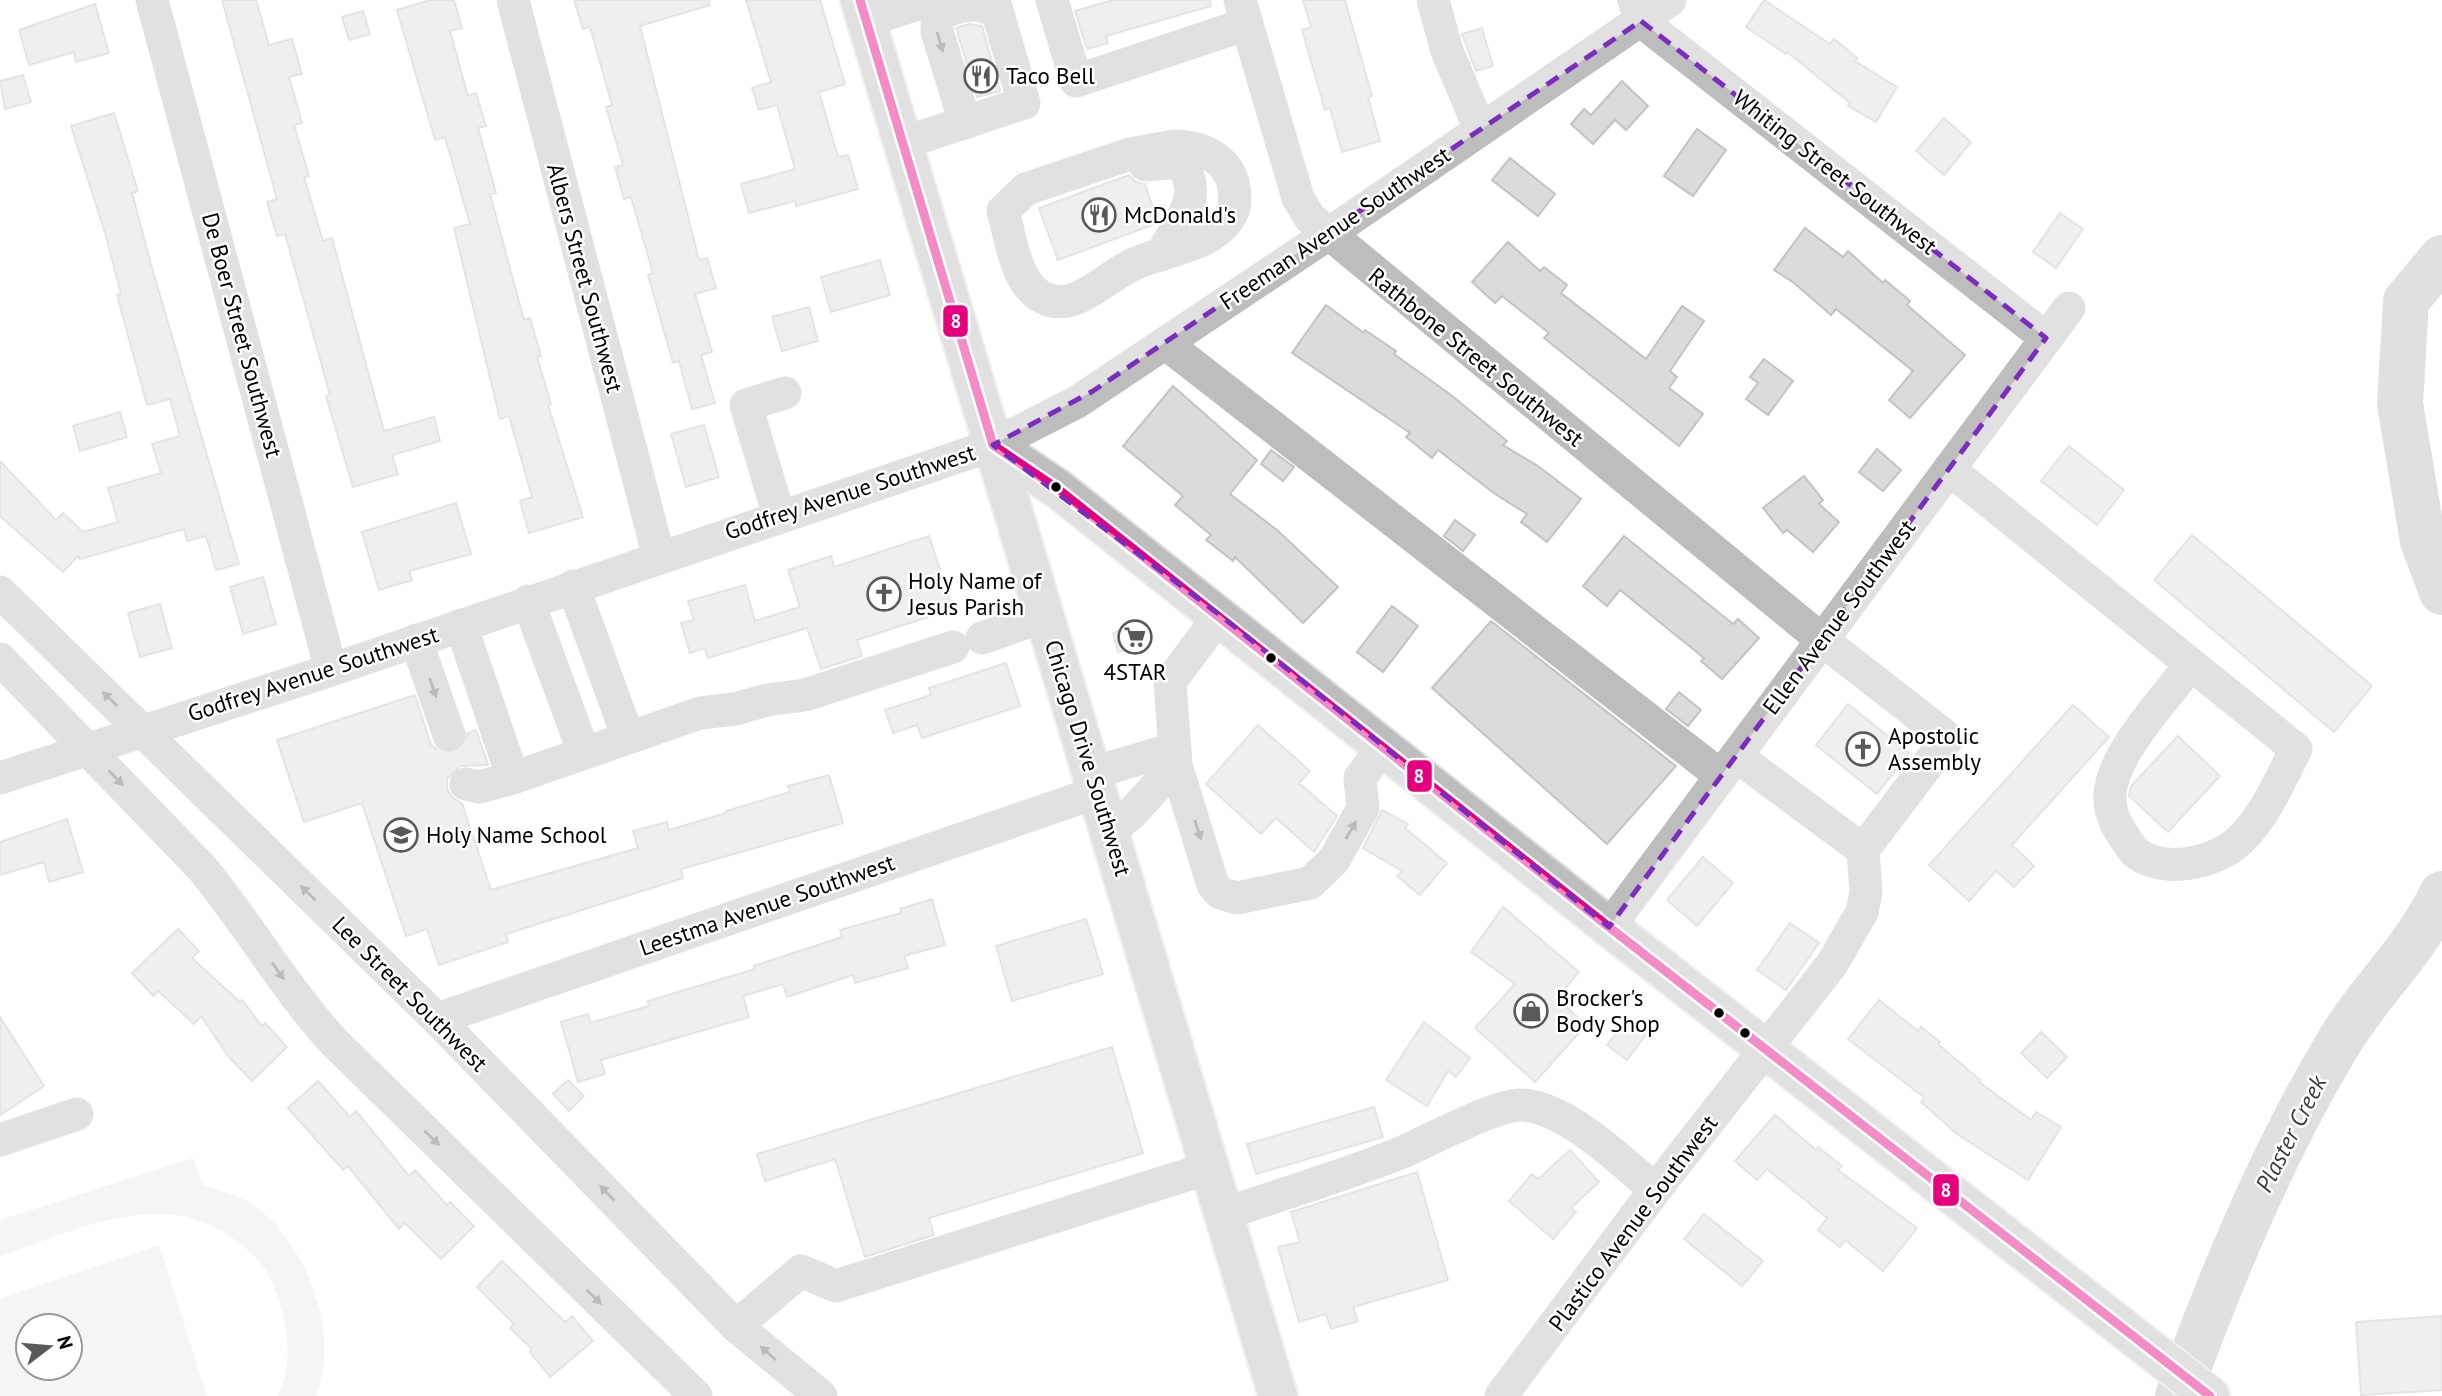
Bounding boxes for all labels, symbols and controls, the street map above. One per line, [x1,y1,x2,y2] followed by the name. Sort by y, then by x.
[936,32,946,53] one-way arrow
[962,57,1000,95] restaurant icon: Taco Bell
[1006,61,1095,90] place label: Taco Bell
[1728,83,1943,260] street label: Whiting Street Southwest
[1214,139,1456,316] street label: Freeman Avenue Southwest
[541,160,630,396] street label: Albers Street Southwest
[1080,196,1118,234] restaurant icon: McDonald's
[1124,200,1236,229] place label: McDonald's
[196,209,289,461] street label: De Boer Street Southwest
[1363,261,1590,452] street label: Rathbone Street Southwest
[942,304,969,338] line badge: 8
[951,309,961,333] text: 8
[721,437,979,546] street label: Godfrey Avenue Southwest
[1049,480,1063,494] unlabelled marker
[1756,513,1921,720] street label: Ellen Avenue Southwest
[907,566,1043,621] place label: Holy Name of Jesus Parish
[865,575,903,613] church icon: Holy Name of Jesus Parish
[1116,618,1154,656] supermarket icon: 4STAR
[184,619,442,728] street label: Godfrey Avenue Southwest
[1039,636,1138,880] street label: Chicago Drive Southwest
[1264,651,1278,665] unlabelled marker
[1103,657,1167,686] place label: 4STAR
[428,677,439,698] one-way arrow
[102,692,119,708] one-way arrow
[1888,721,1981,776] place label: Apostolic Assembly
[1844,730,1882,768] church icon: Apostolic Assembly
[1406,759,1433,793] line badge: 8
[1414,764,1424,788] text: 8
[108,769,124,786] one-way arrow
[382,816,420,854] school or university icon: Holy Name School
[1193,819,1204,840] one-way arrow
[426,820,607,849] place label: Holy Name School
[1345,821,1357,840] one-way arrow
[636,847,898,962] street label: Leestma Avenue Southwest
[299,884,316,901] one-way arrow
[327,910,494,1078] street label: Lee Street Southwest
[271,962,285,980] one-way arrow
[1556,983,1660,1038] place label: Brocker's Body Shop
[1512,992,1550,1030] shop icon: Brocker's Body Shop
[1712,1006,1726,1020] unlabelled marker
[1738,1026,1752,1040] unlabelled marker
[2248,1069,2334,1197] water label: Plaster Creek
[1542,1109,1724,1337] street label: Plastico Avenue Southwest
[423,1129,440,1145] one-way arrow
[1932,1173,1960,1207] line badge: 8
[1941,1178,1951,1202] text: 8
[598,1184,615,1201] one-way arrow
[586,1288,603,1305] one-way arrow
[14,1312,84,1382] north arrow
[52,1333,79,1352] text: N
[759,1346,776,1361] one-way arrow

